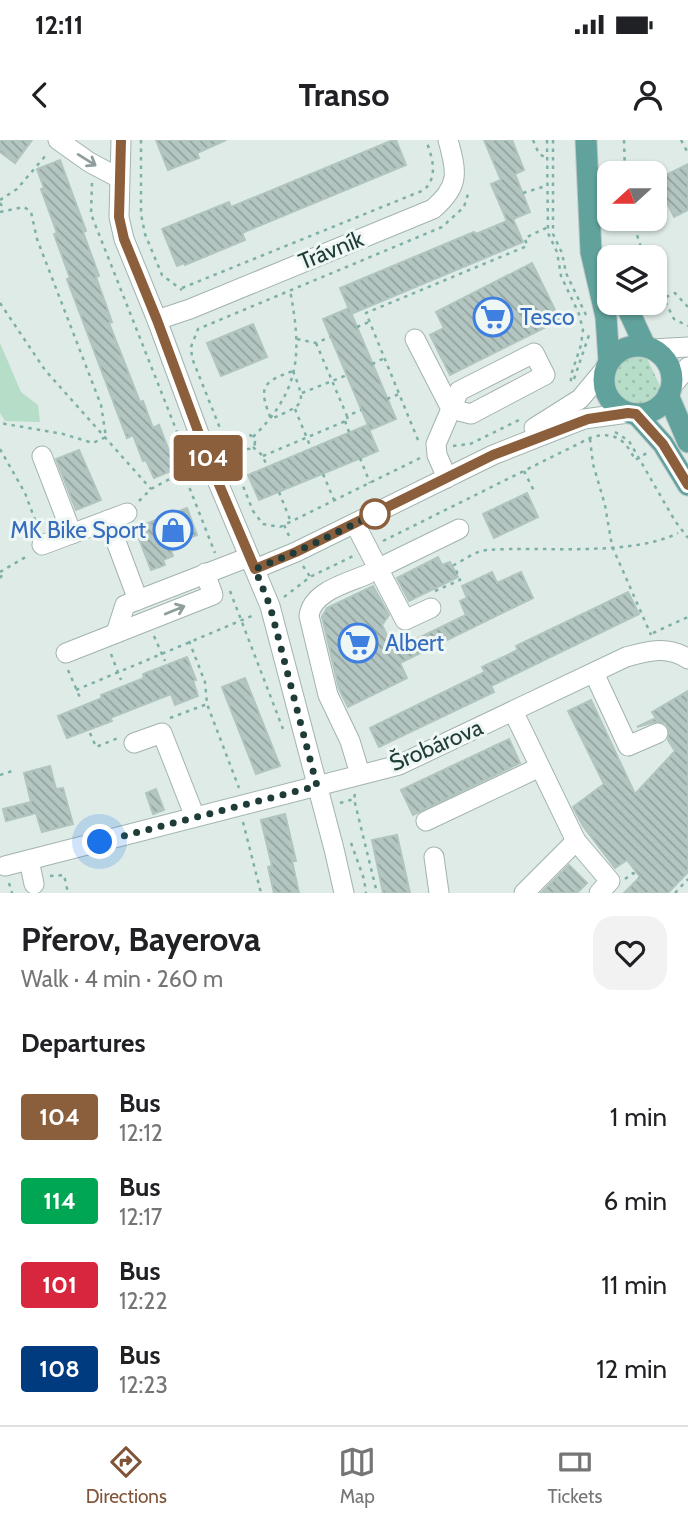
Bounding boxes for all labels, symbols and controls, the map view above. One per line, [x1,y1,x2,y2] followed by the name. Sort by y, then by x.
[35,9,83,41] text: 12:11
[299,75,389,114] text: Transo
[21,76,59,114] icon: back
[629,76,667,114] icon: person
[77,154,97,168] one-way arrow
[597,161,667,231] north arrow
[597,161,667,315] map controls
[295,224,368,276] street label: Trávník
[597,245,667,315] button: layers
[472,296,514,338] supermarket icon: Tesco
[520,303,575,331] place label: Tesco
[168,435,248,481] line badge: 104
[188,443,228,472] text: 104
[360,499,390,529] unlabelled marker
[152,509,194,551] shop icon: MK Bike Sport
[10,516,146,544] place label: MK Bike Sport
[163,602,185,615] one-way arrow
[337,622,379,664] supermarket icon: Albert
[385,629,444,657] place label: Albert
[385,712,487,777] street label: Šrobárova
[82,824,117,859] your location
[593,916,667,990] button: heart
[21,919,261,959] text: Přerov, Bayerova
[21,965,223,993] text: Walk · 4 min · 260 m
[21,1027,145,1059] text: Departures
[119,1087,160,1119] text: Bus
[610,1101,667,1133] text: 1 min
[39,1102,80,1131] text: 104
[119,1119,163,1147] text: 12:12
[119,1171,160,1203] text: Bus
[604,1185,667,1217] text: 6 min
[43,1186,76,1215] text: 114
[119,1203,162,1231] text: 12:17
[119,1255,160,1287] text: Bus
[601,1269,667,1301] text: 11 min
[42,1270,77,1299] text: 101
[119,1287,167,1315] text: 12:22
[119,1339,160,1371] text: Bus
[596,1353,667,1385] text: 12 min
[39,1354,80,1383] text: 108
[119,1371,168,1399] text: 12:23
[86,1443,167,1508] tab: Directions
[338,1443,376,1508] tab: Map
[548,1443,602,1508] tab: Tickets

